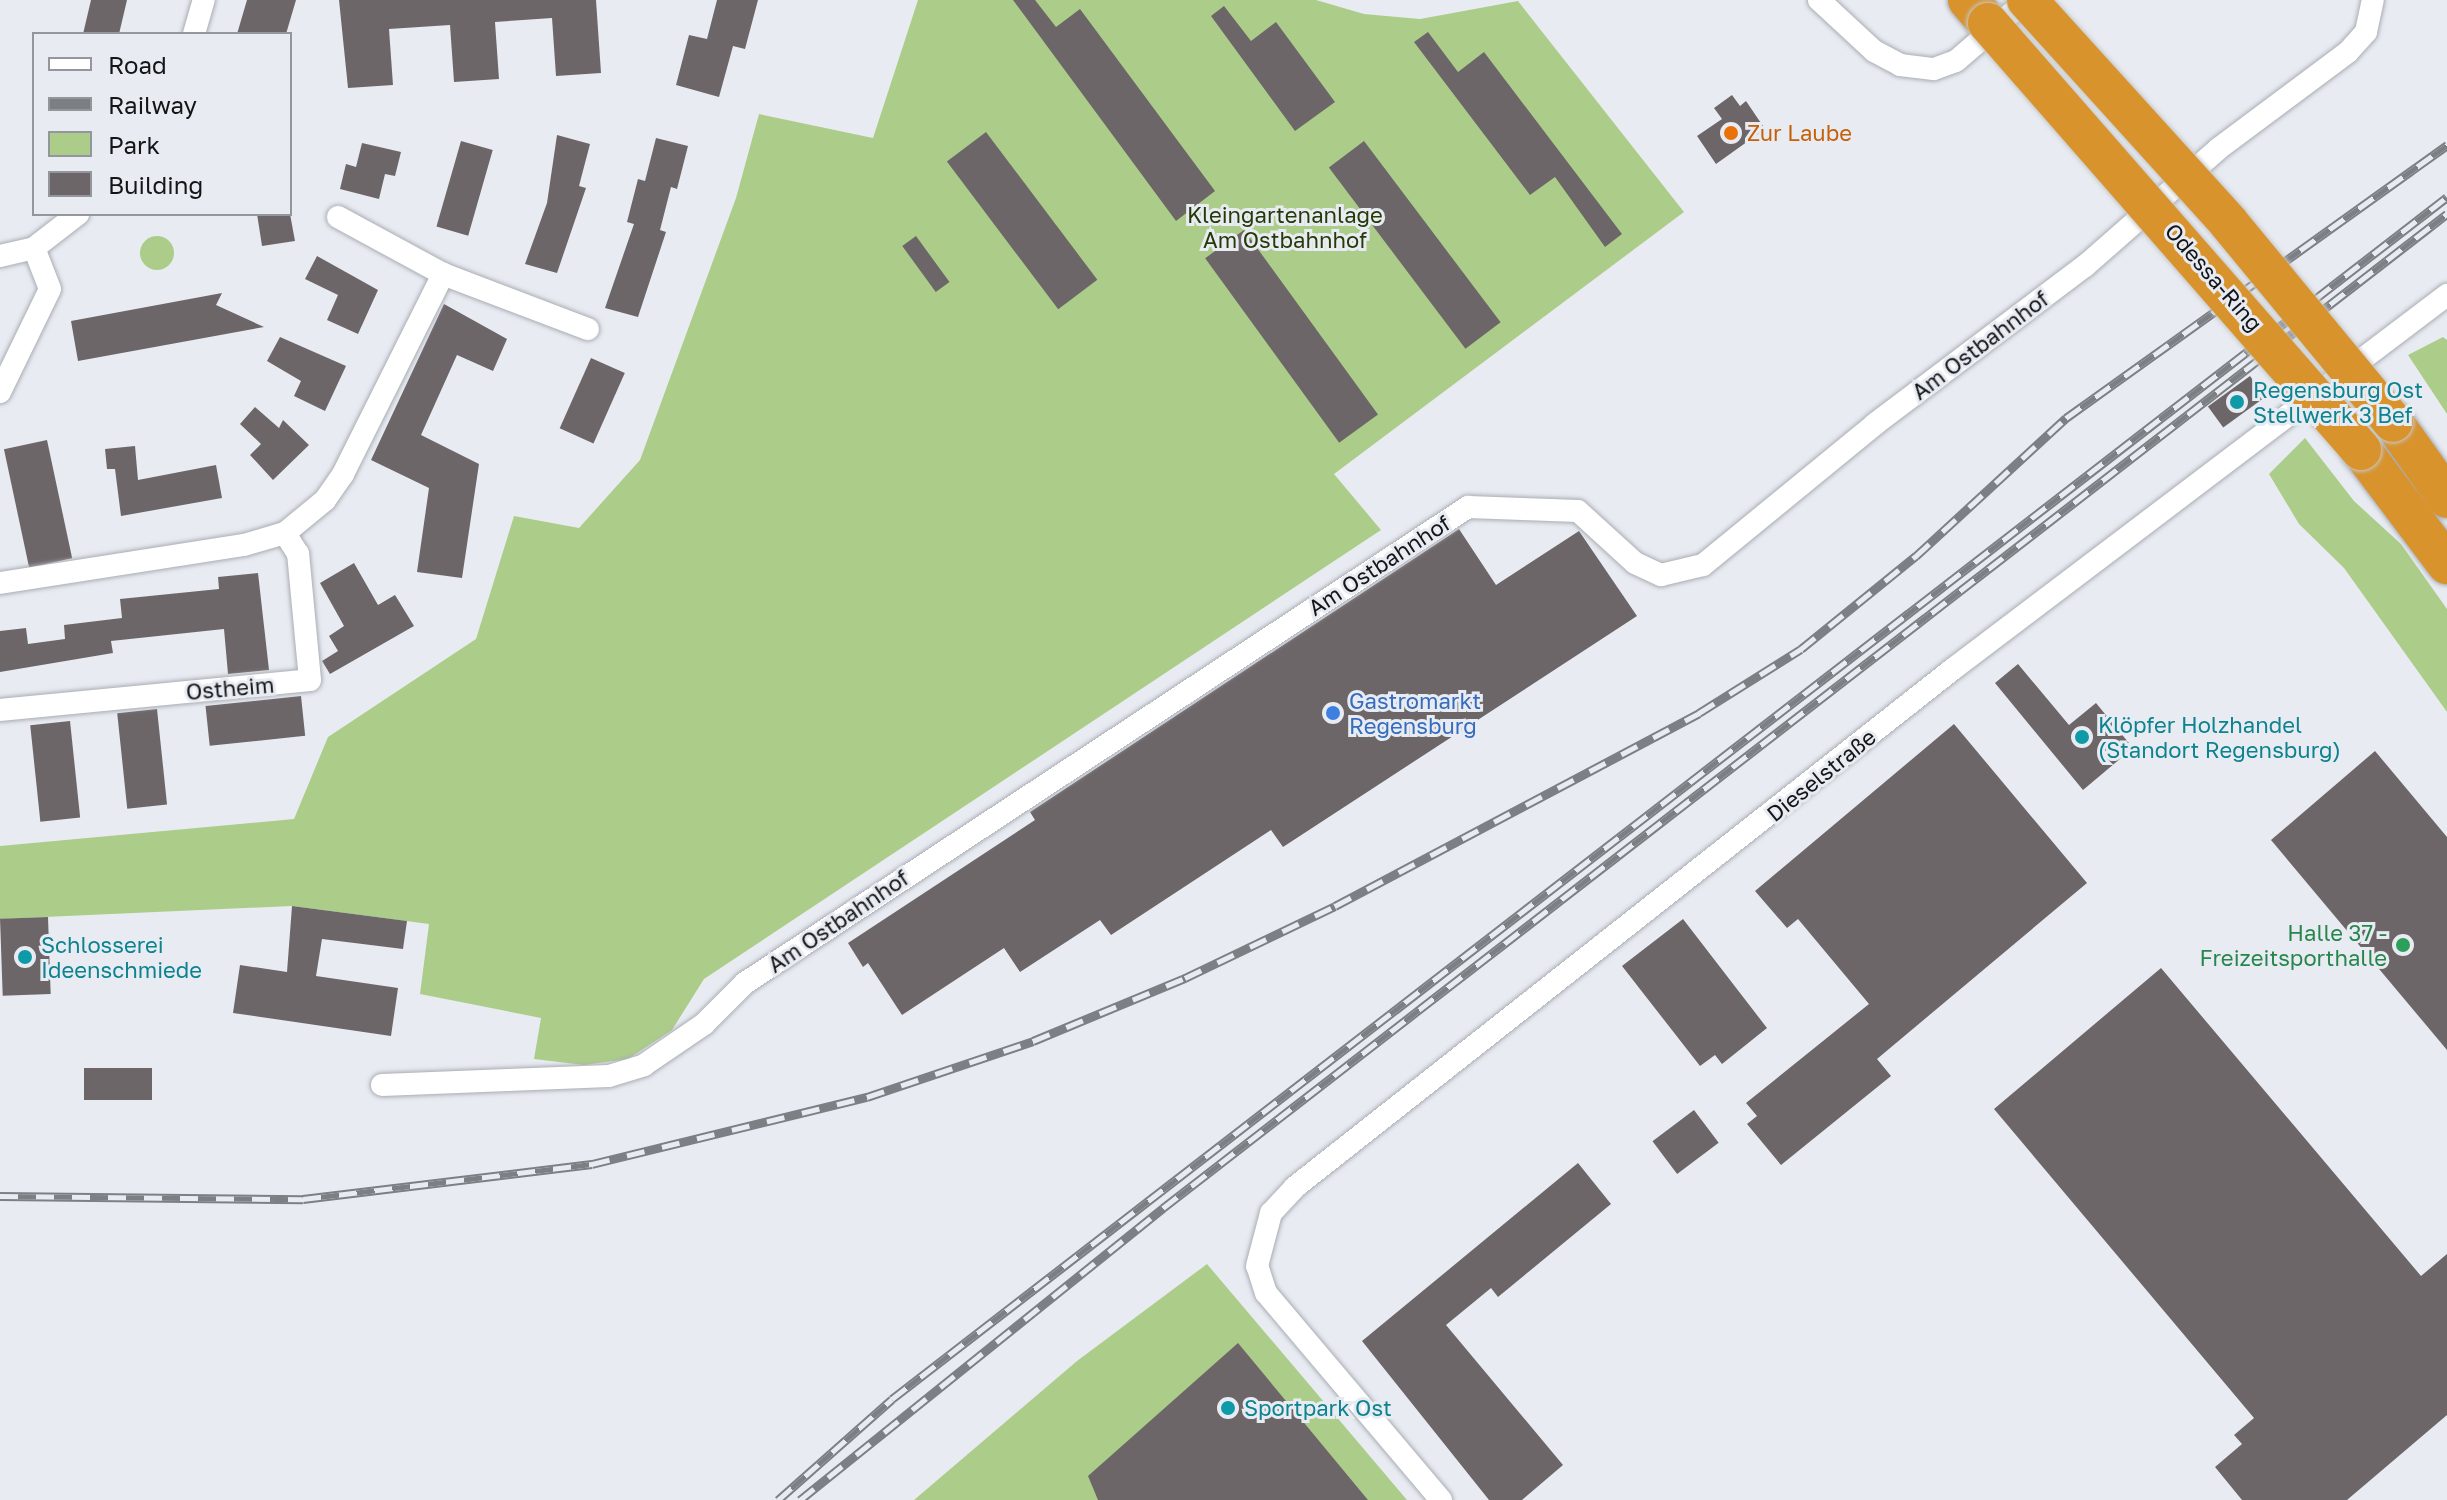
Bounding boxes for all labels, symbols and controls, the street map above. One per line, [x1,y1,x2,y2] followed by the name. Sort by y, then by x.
[32,32,292,216] legend
[108,50,167,79] text: Road
[108,90,197,119] text: Railway
[1747,120,1852,146] place label: Zur Laube
[1722,124,1740,142] marker: Zur Laube
[108,130,160,159] text: Park
[108,170,203,199] text: Building
[1187,201,1383,252] park label: Kleingartenanlage Am Ostbahnhof
[2160,218,2268,336] street label: Odessa-Ring
[1907,285,2053,405] street label: Am Ostbahnhof
[2253,376,2423,428] place label: Regensburg Ost Stellwerk 3 Bef
[2228,393,2246,411] marker: Regensburg Ost Stellwerk 3 Bef
[1303,509,1455,621] street label: Am Ostbahnhof
[185,671,275,705] street label: Ostheim
[1349,687,1481,738] place label: Gastromarkt Regensburg
[1324,704,1342,722] marker: Gastromarkt Regensburg
[2098,711,2341,762] place label: Klöpfer Holzhandel (Standort Regensburg)
[1761,723,1881,827] street label: Dieselstraße
[2073,728,2091,746] marker: Klöpfer Holzhandel (Standort Regensburg)
[763,864,913,978] street label: Am Ostbahnhof
[2199,919,2387,970] place label: Halle 37 - Freizeitsporthalle
[41,931,202,982] place label: Schlosserei Ideenschmiede
[2394,936,2412,954] marker: Halle 37 - Freizeitsporthalle
[16,948,34,966] marker: Schlosserei Ideenschmiede
[1244,1395,1392,1421] place label: Sportpark Ost
[1219,1399,1237,1417] marker: Sportpark Ost

